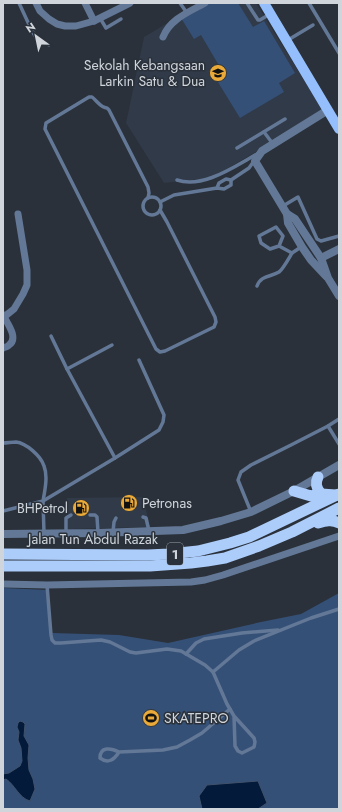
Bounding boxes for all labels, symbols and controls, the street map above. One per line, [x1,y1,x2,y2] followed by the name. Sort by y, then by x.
[16,16,56,56] north arrow
[23,19,39,37] text: N
[84,55,205,91] place label: Sekolah Kebangsaan Larkin Satu & Dua
[208,63,228,83] school or university icon: Sekolah Kebangsaan Larkin Satu & Dua
[119,493,139,513] fuel station icon: Petronas
[142,493,192,513] place label: Petronas
[17,498,68,518] place label: BHPetrol
[71,498,91,518] fuel station icon: BHPetrol
[26,529,159,549] street label: Jalan Tun Abdul Razak
[167,543,183,565] road number: 1
[141,708,161,728] sports icon: SKATEPRO
[164,708,229,728] place label: SKATEPRO

